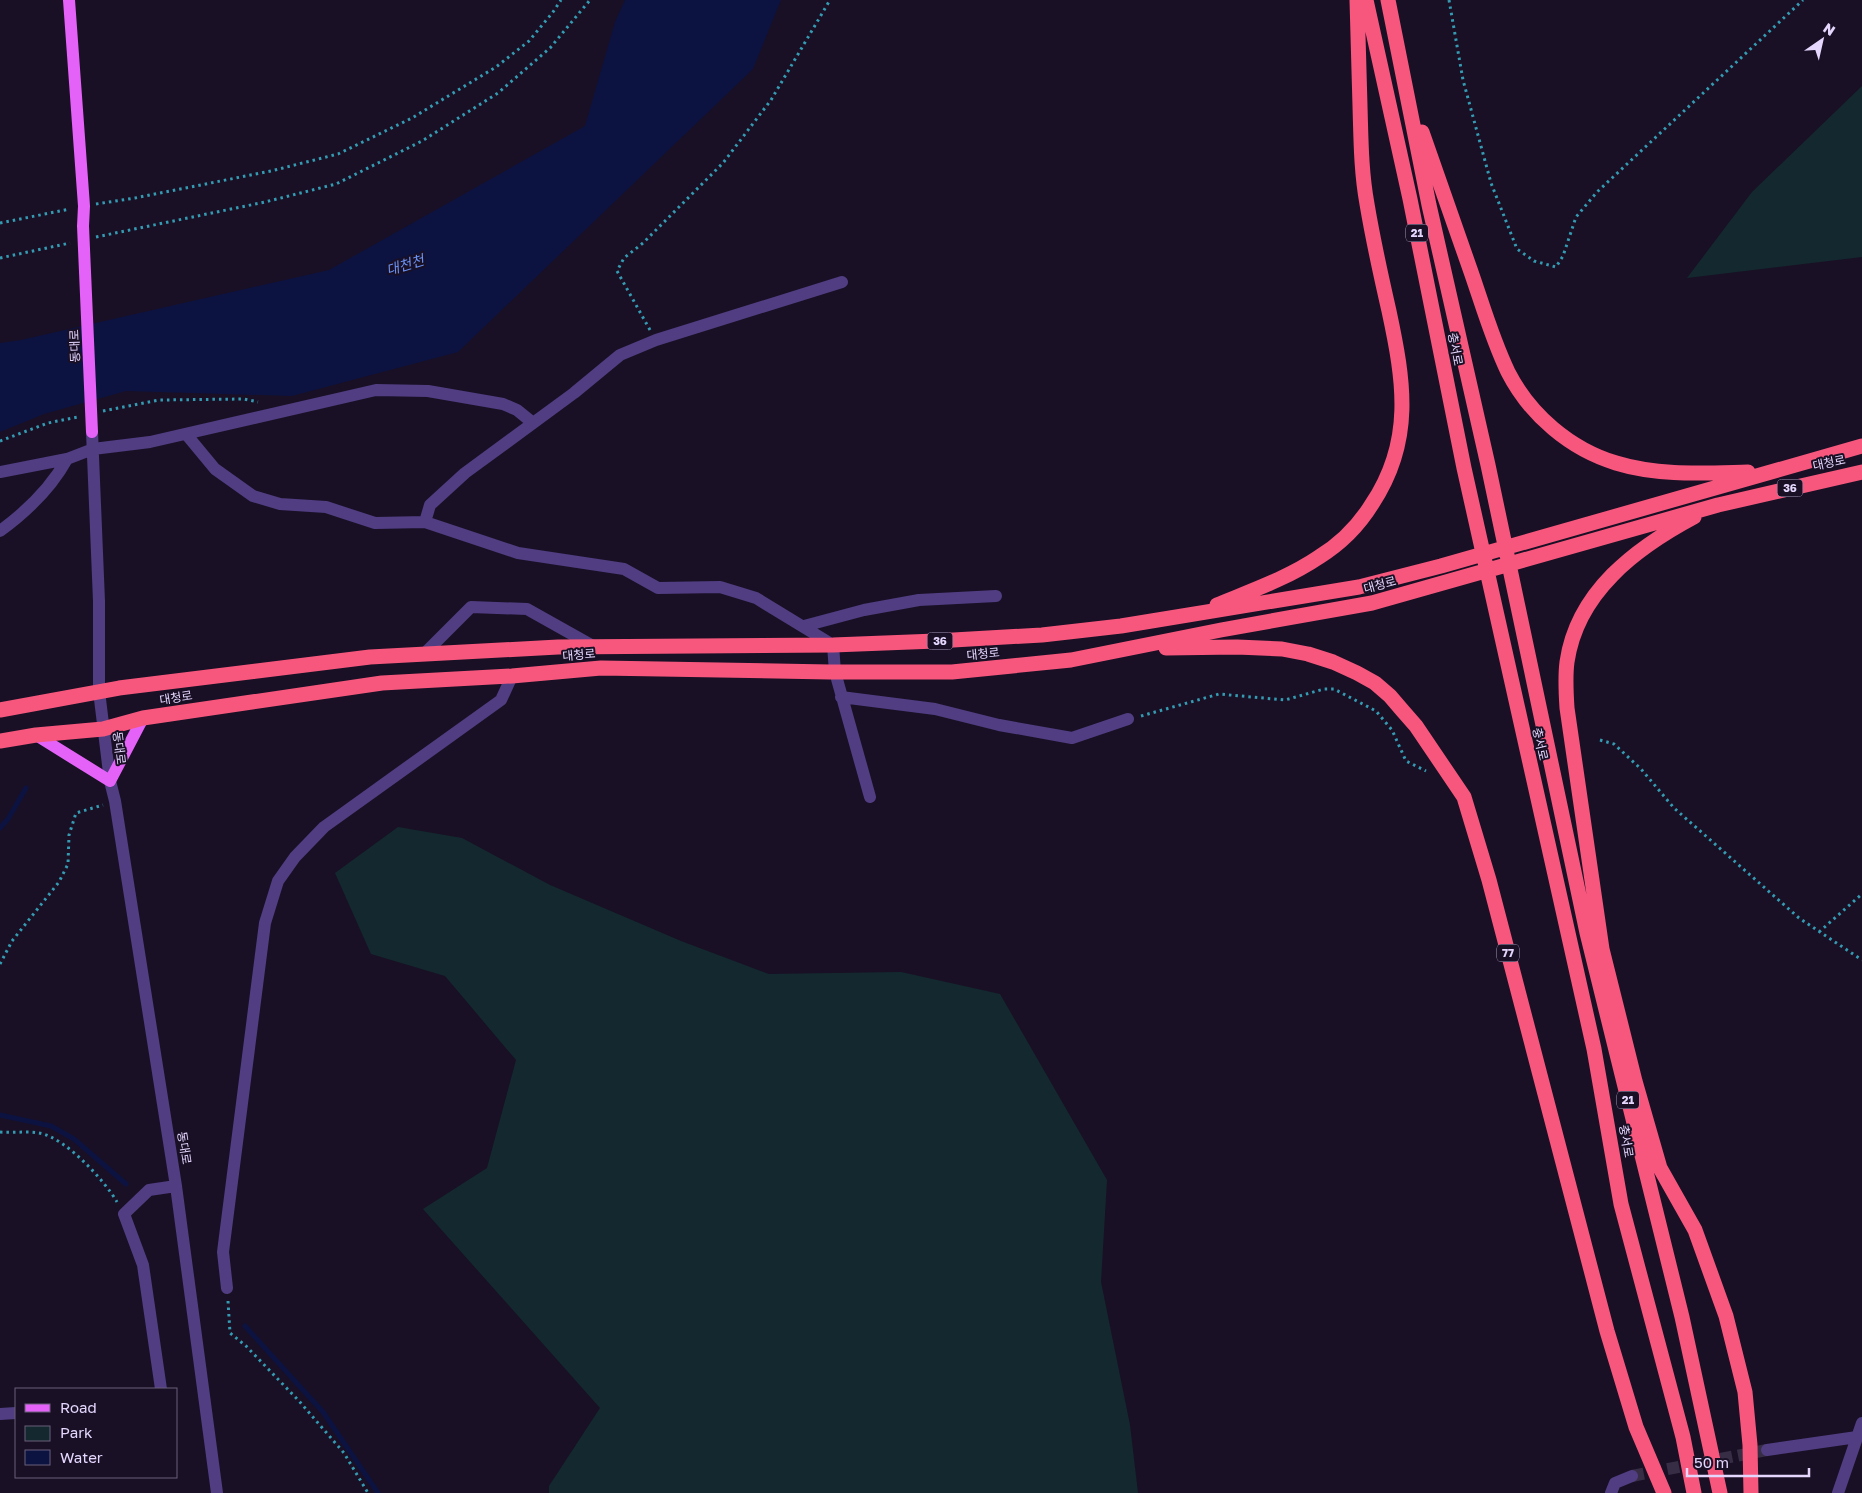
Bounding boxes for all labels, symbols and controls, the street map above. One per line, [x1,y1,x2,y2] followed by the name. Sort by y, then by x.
[1797,15,1847,65] north arrow
[1820,19,1839,39] text: N
[1406,224,1428,242] road number: 21
[384,250,427,278] water label: 대천천
[66,329,83,363] street label: 동대로
[1445,331,1466,367] street label: 충서로
[1811,452,1847,473] street label: 대청로
[1778,479,1802,496] road number: 36
[1362,573,1398,596] street label: 대청로
[928,632,952,649] road number: 36
[966,644,1000,663] street label: 대청로
[562,646,596,663] street label: 대청로
[158,688,193,708] street label: 대청로
[1529,726,1552,762] street label: 충서로
[110,731,129,765] street label: 동대로
[1497,944,1519,961] road number: 77
[1617,1092,1639,1108] road number: 21
[1616,1123,1637,1159] street label: 충서로
[174,1130,194,1165] street label: 동대로
[15,1388,178,1478] legend
[60,1398,97,1416] text: Road
[60,1423,93,1441] text: Park
[1687,1446,1810,1478] scale bar
[60,1448,103,1466] text: Water
[1694,1453,1729,1471] text: 50 m

